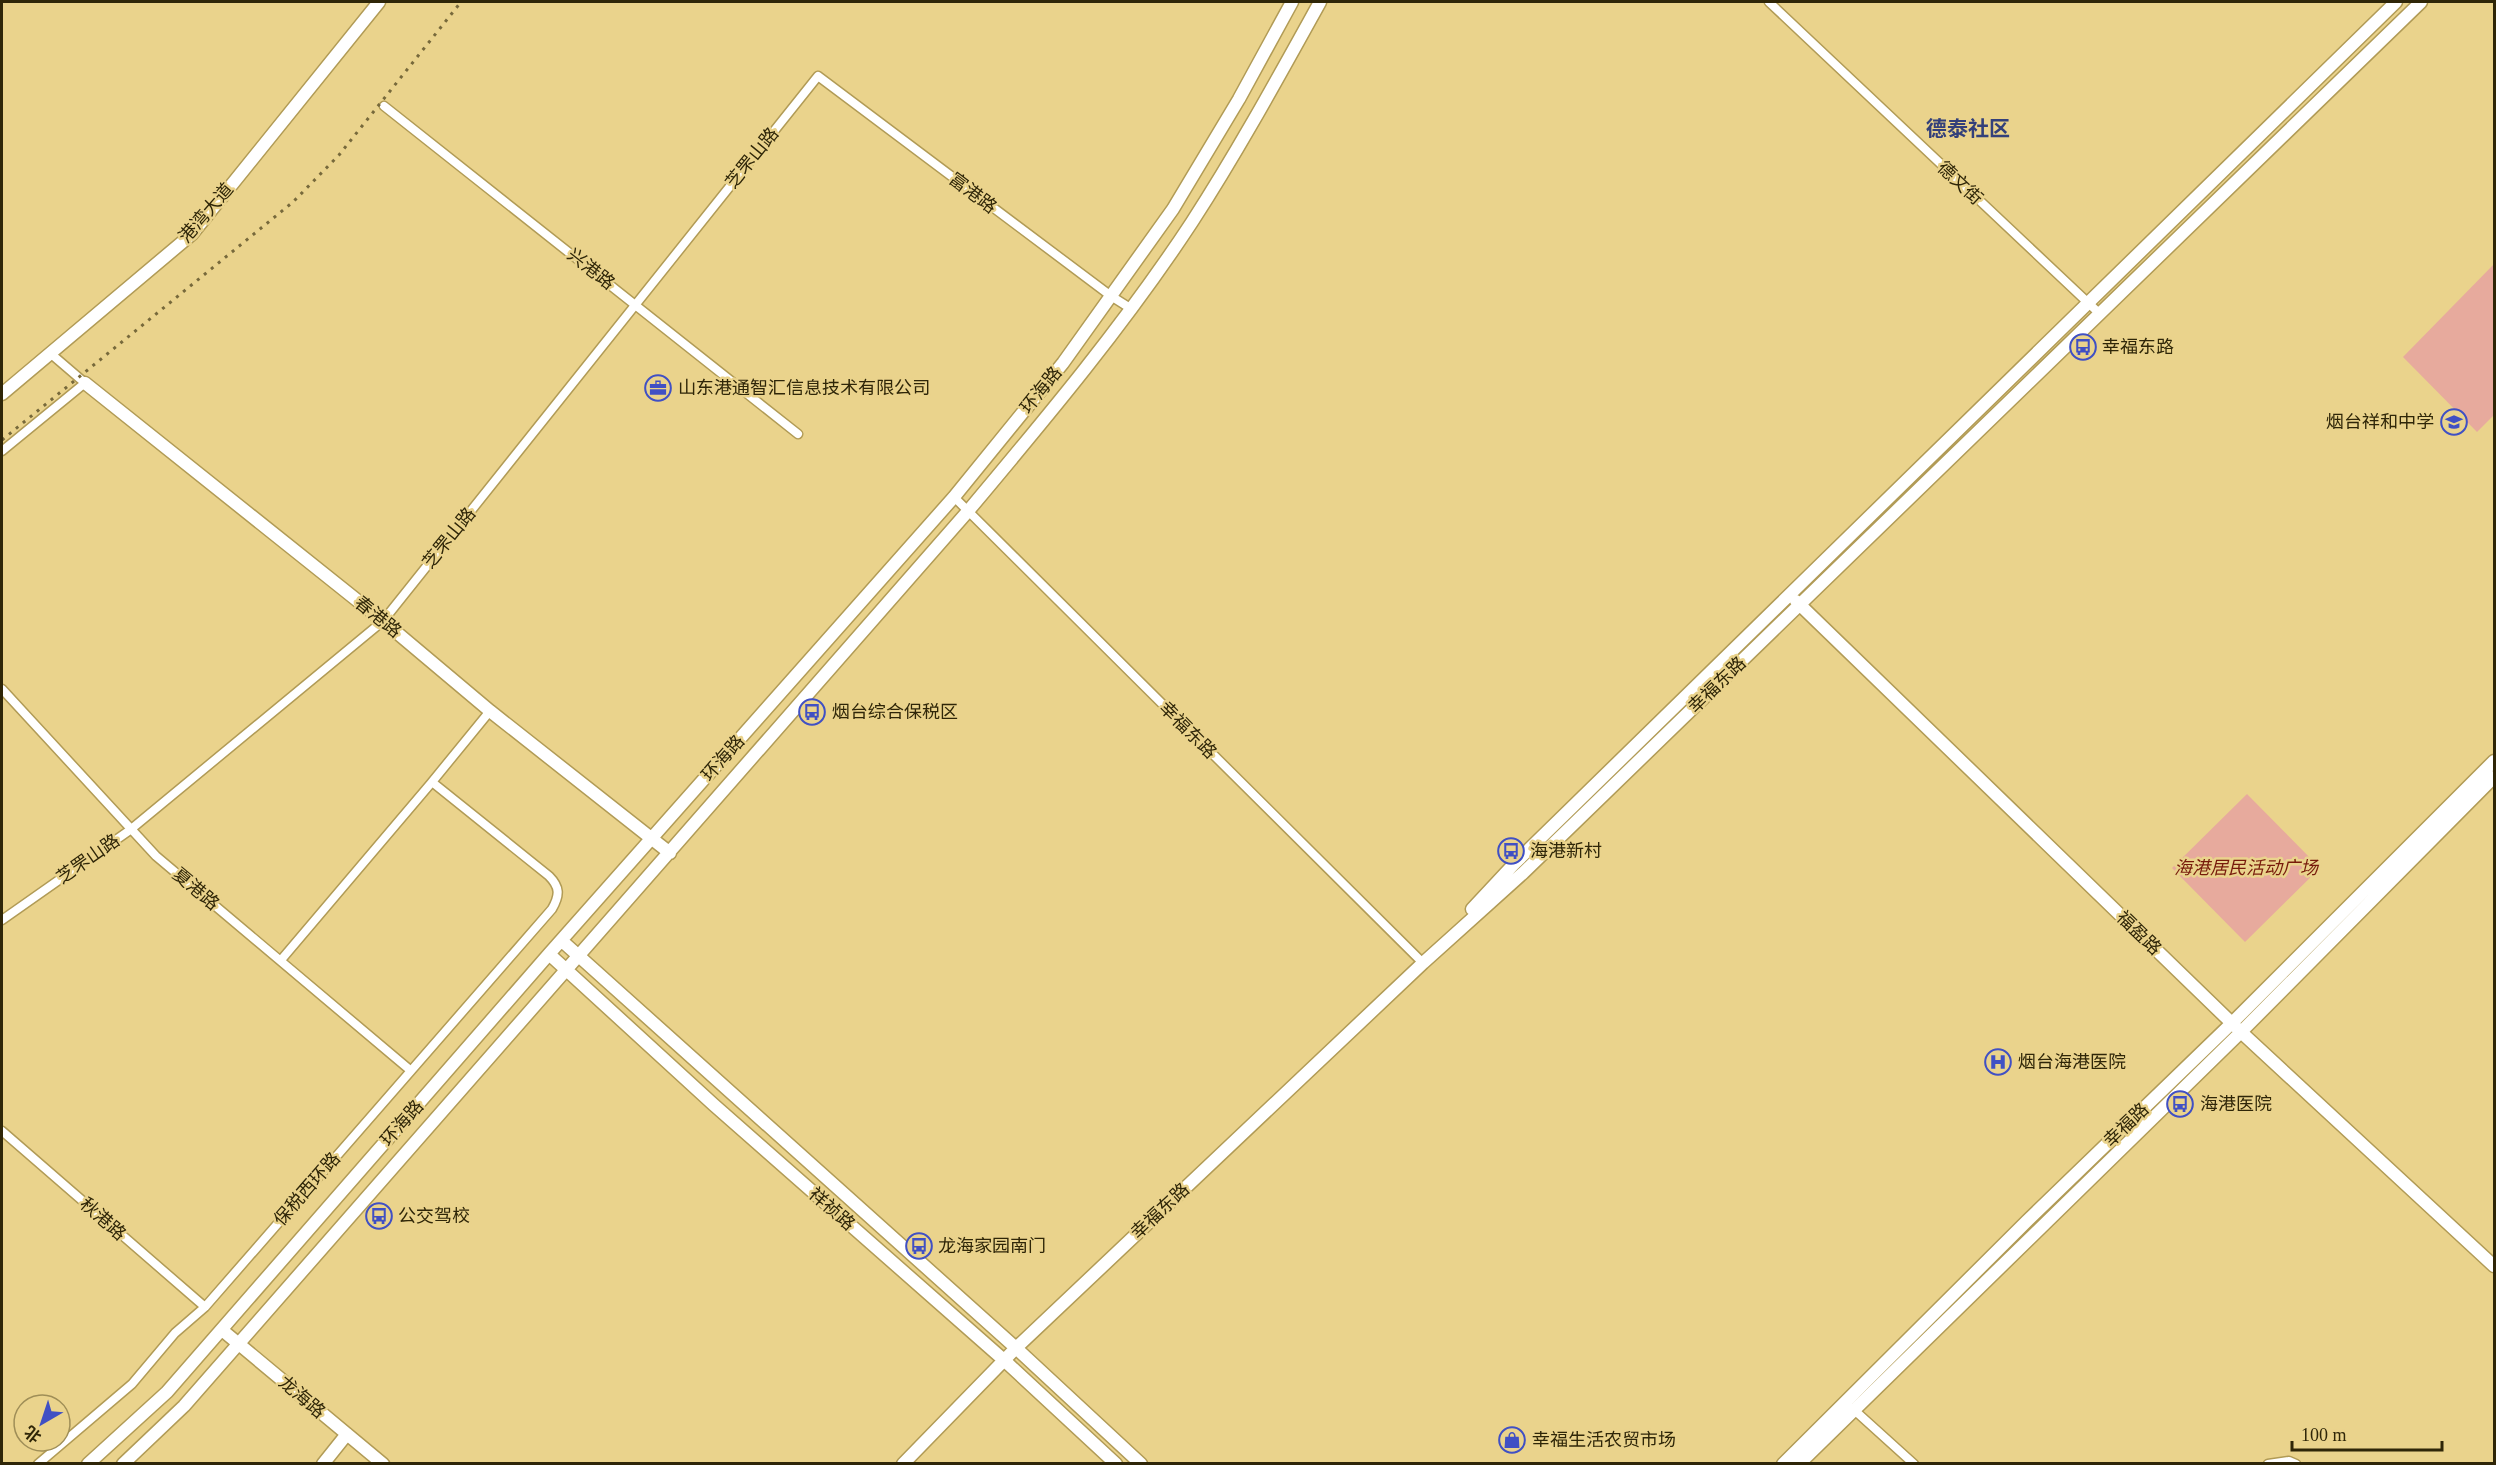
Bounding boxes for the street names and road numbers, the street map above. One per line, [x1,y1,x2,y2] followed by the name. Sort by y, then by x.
[722,124,782,192] street label: 芝罘山路
[1933,157,1987,209] street label: 德文街
[945,169,1001,217] street label: 富港路
[175,179,237,247] street label: 港湾大道
[564,244,618,294] street label: 兴港路
[1016,363,1066,417] street label: 环海路
[419,504,479,572] street label: 芝罘山路
[351,592,405,642] street label: 春港路
[1684,653,1750,717] street label: 幸福东路
[1155,697,1221,763] street label: 幸福东路
[698,731,748,785] street label: 环海路
[53,830,123,888] street label: 芝罘山路
[169,864,223,914] street label: 夏港路
[2113,907,2165,959] street label: 福盈路
[377,1096,427,1150] street label: 环海路
[2100,1099,2152,1151] street label: 幸福路
[270,1148,344,1230] street label: 保税西环路
[1127,1179,1193,1243] street label: 幸福东路
[805,1184,859,1234] street label: 祥祯路
[76,1194,130,1244] street label: 秋港路
[275,1372,329,1422] street label: 龙海路

